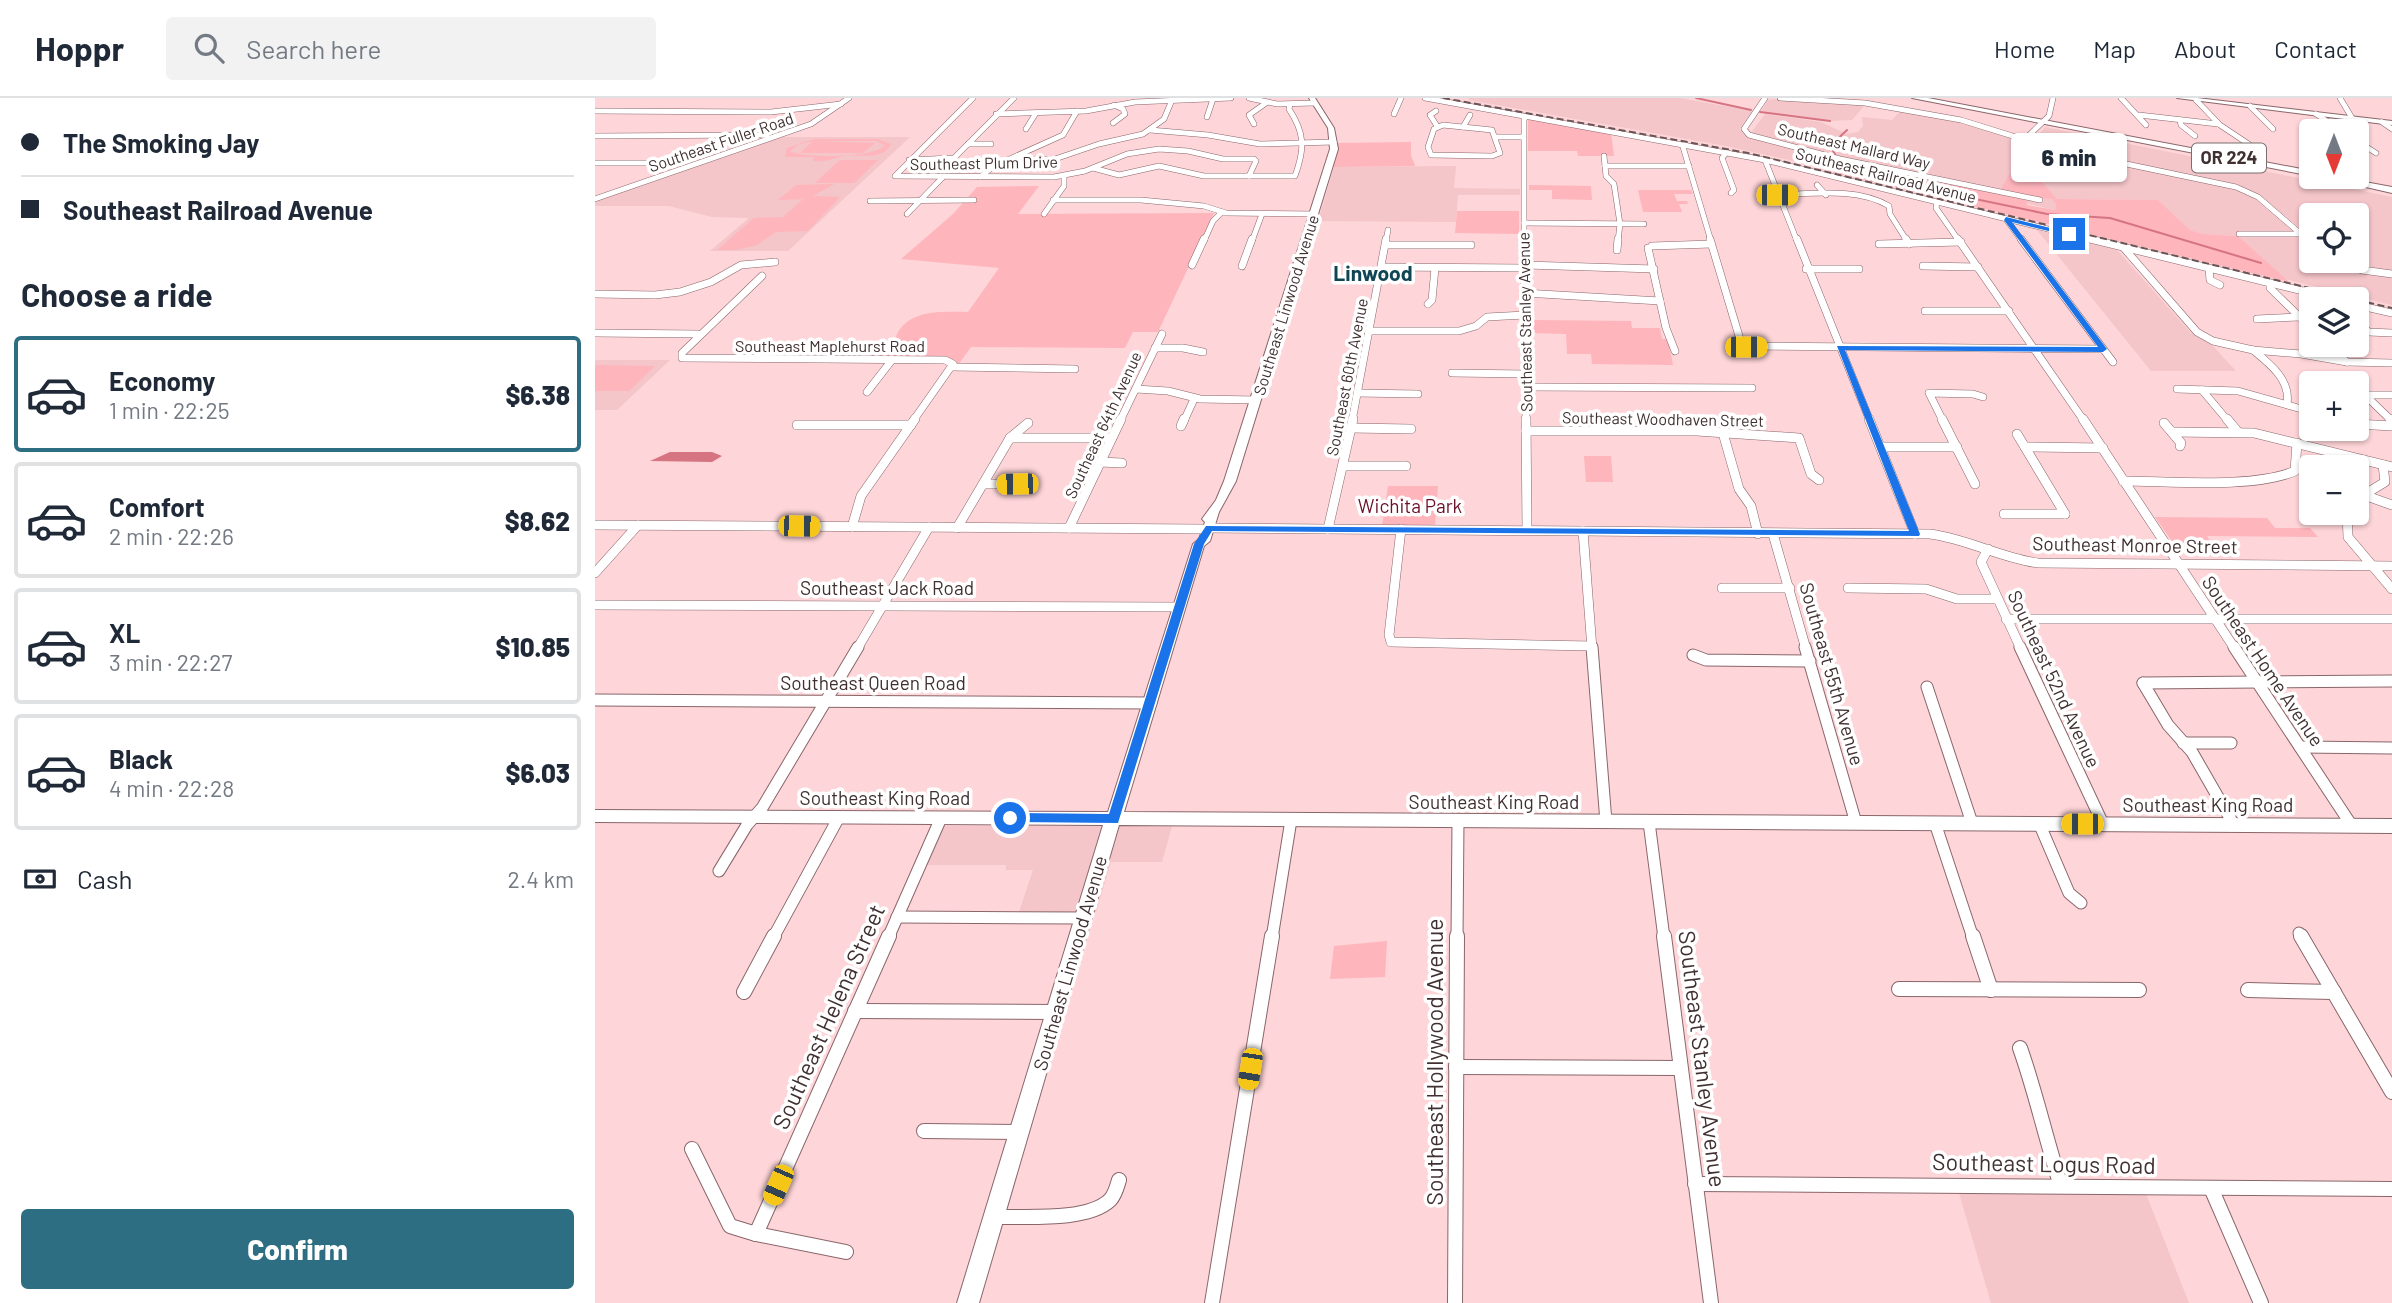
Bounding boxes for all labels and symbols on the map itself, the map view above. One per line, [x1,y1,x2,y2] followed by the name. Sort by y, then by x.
[646,108,796,175] street label: Southeast Fuller Road
[1776,119,1933,172] street label: Southeast Mallard Way
[2299,119,2369,189] north arrow
[2011,132,2127,181] callout: 6 min
[1794,143,1978,206] street label: Southeast Railroad Avenue
[2192,144,2266,172] road number: OR 224
[910,152,1058,173] street label: Southeast Plum Drive
[1757,185,1799,206] car
[1249,212,1322,397] street label: Southeast Linwood Avenue
[2053,218,2085,250] route end
[1513,232,1536,412] street label: Southeast Stanley Avenue
[1333,260,1413,285] district label: Linwood
[1322,297,1371,457] street label: Southeast 60th Avenue
[735,336,925,355] street label: Southeast Maplehurst Road
[1726,337,1768,358] car
[1060,348,1145,501] street label: Southeast 64th Avenue
[1562,407,1764,430] street label: Southeast Woodhaven Street
[996,473,1039,495] car
[1358,494,1462,517] park label: Wichita Park
[778,515,821,537] car
[2032,531,2238,558] street label: Southeast Monroe Street
[2198,571,2329,750] street label: Southeast Home Avenue
[800,576,974,599] street label: Southeast Jack Road
[1795,580,1870,768] street label: Southeast 55th Avenue
[2003,587,2106,771] street label: Southeast 52nd Avenue
[780,671,966,694] street label: Southeast Queen Road
[800,786,970,809] street label: Southeast King Road
[1409,790,1579,813] street label: Southeast King Road
[2123,793,2293,816] street label: Southeast King Road
[994,802,1026,834] route start
[2062,814,2104,835] car
[1028,853,1111,1073] street label: Southeast Linwood Avenue
[766,900,890,1133] street label: Southeast Helena Street
[1420,918,1448,1206] street label: Southeast Hollywood Avenue
[1673,929,1733,1189] street label: Southeast Stanley Avenue
[1237,1047,1264,1091] car
[1932,1147,2156,1179] street label: Southeast Logus Road
[760,1162,797,1208] car

